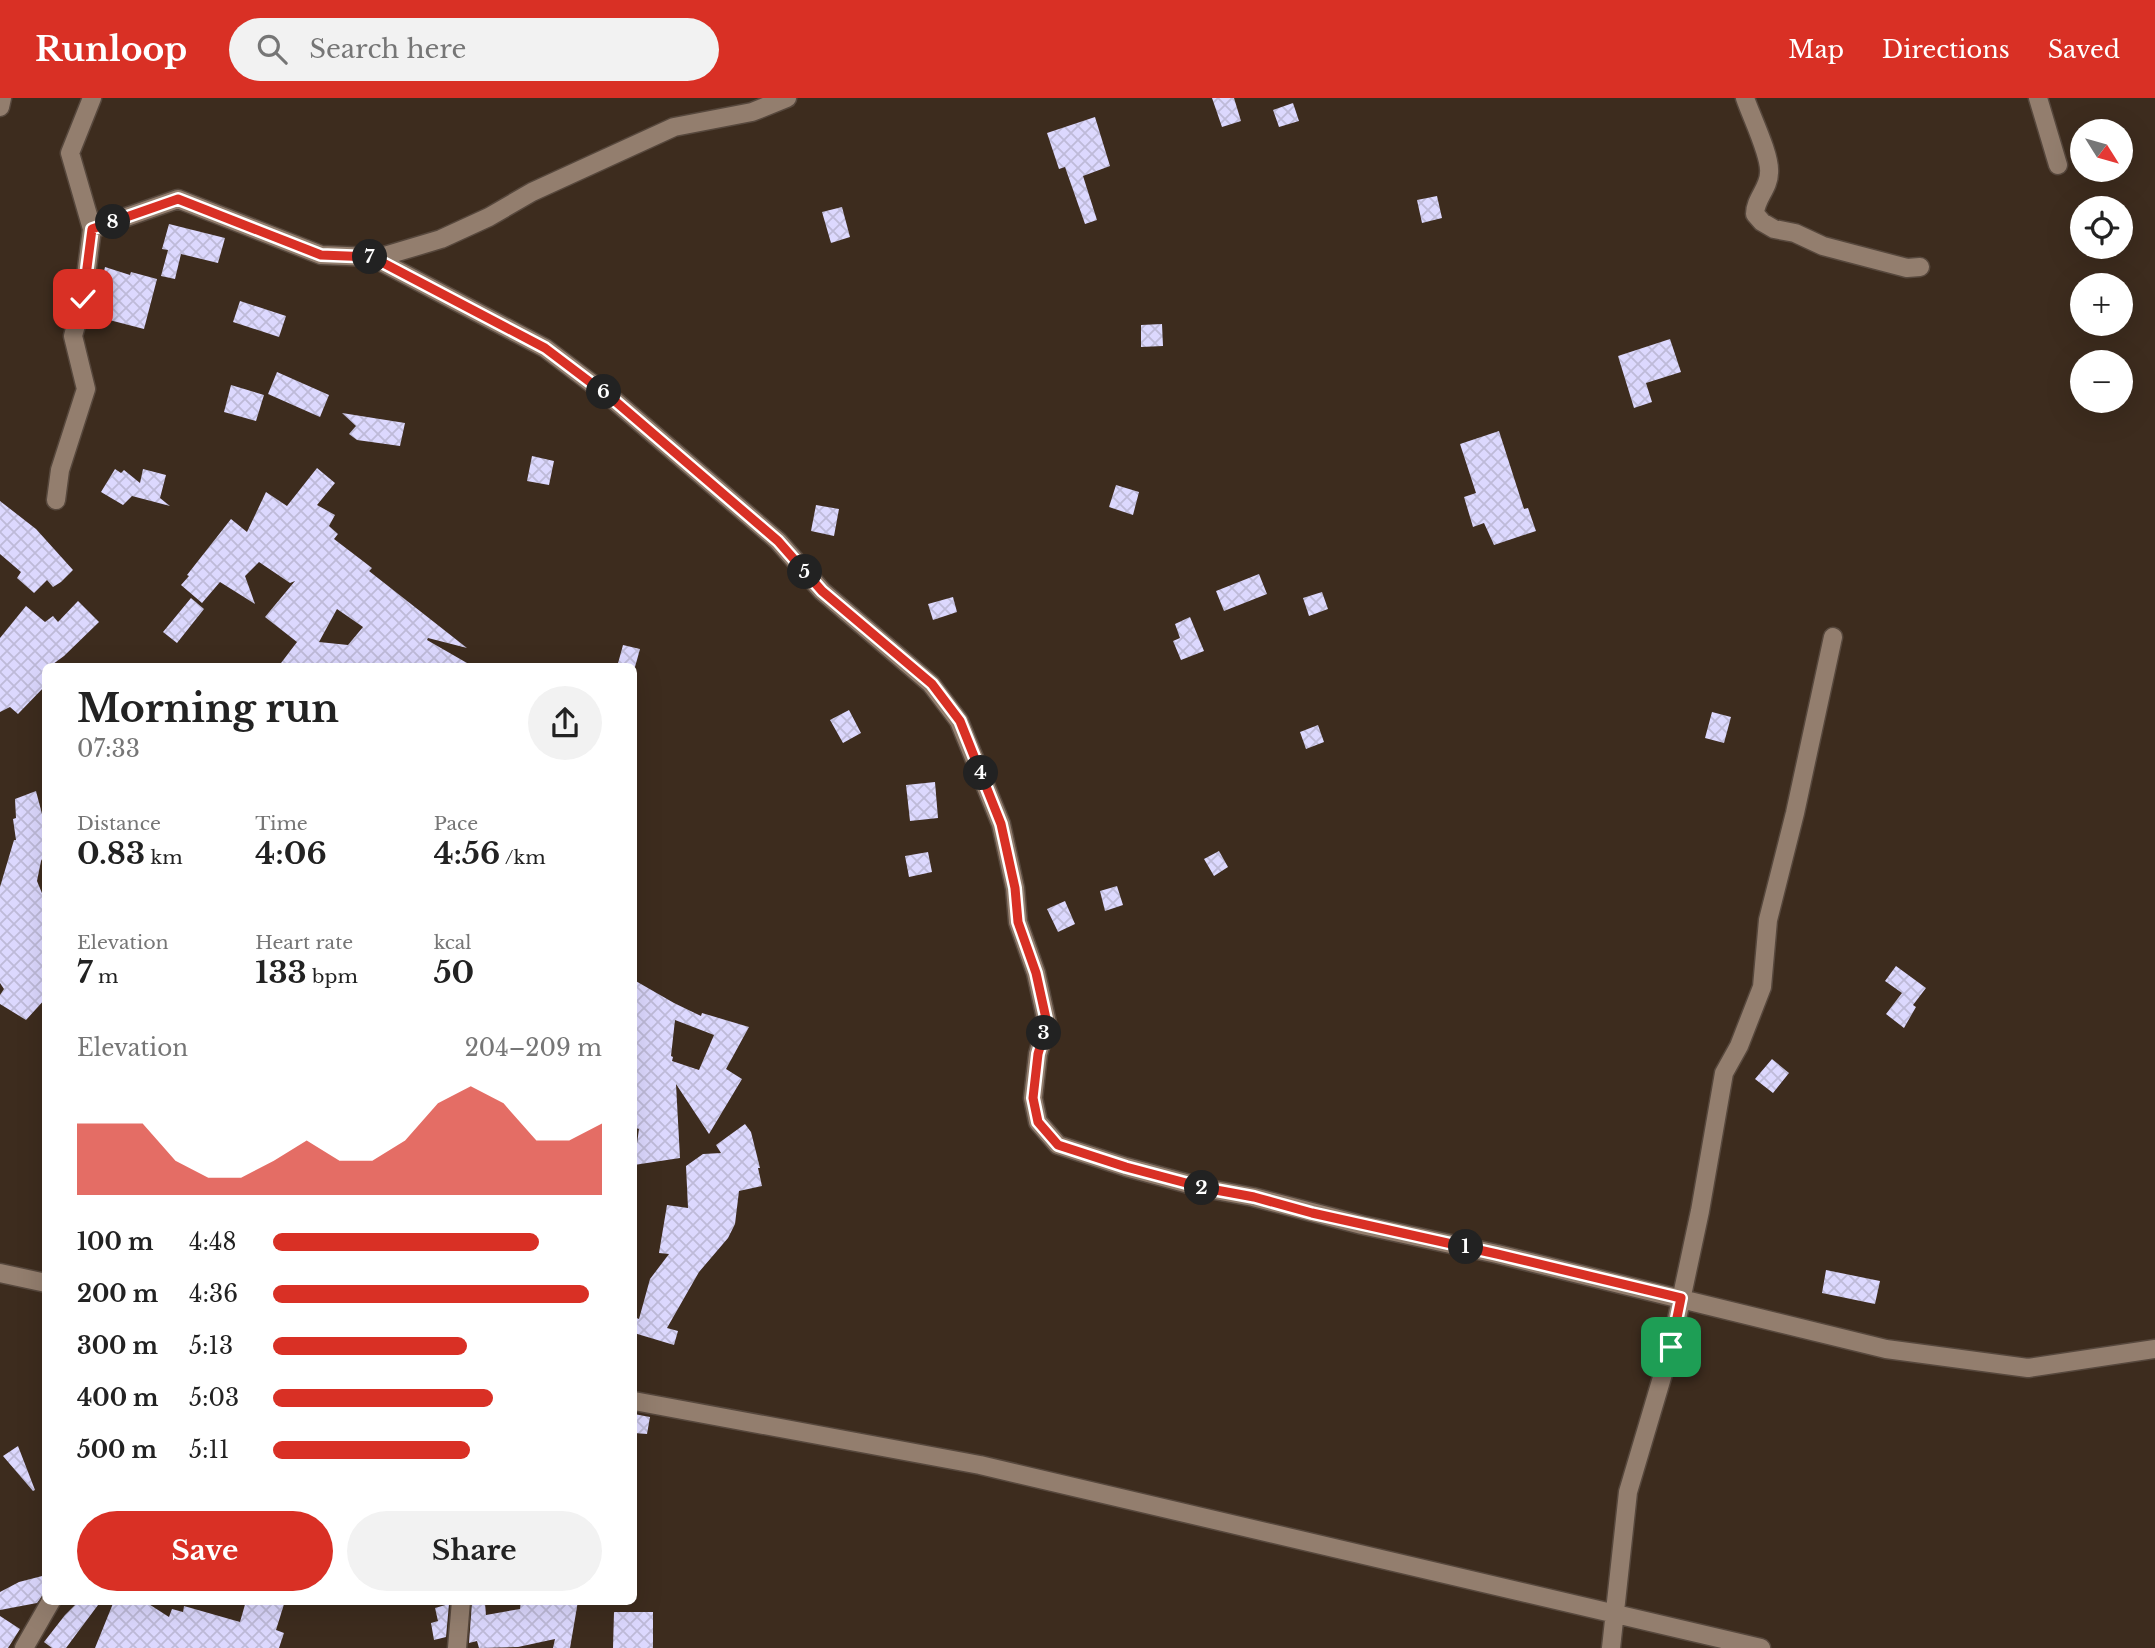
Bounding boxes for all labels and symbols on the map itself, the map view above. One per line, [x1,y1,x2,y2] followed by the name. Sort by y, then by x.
[2070,119,2133,182] north arrow
[96,204,130,240] pin: 8
[352,240,388,274] pin: 7
[53,269,113,329] pin
[586,374,622,410] pin: 6
[788,554,822,589] pin: 5
[964,756,998,790] pin: 4
[1026,1016,1062,1051] pin: 3
[1184,1170,1220,1206] pin: 2
[1448,1230,1484,1264] pin: 1
[1641,1317,1701,1377] pin

